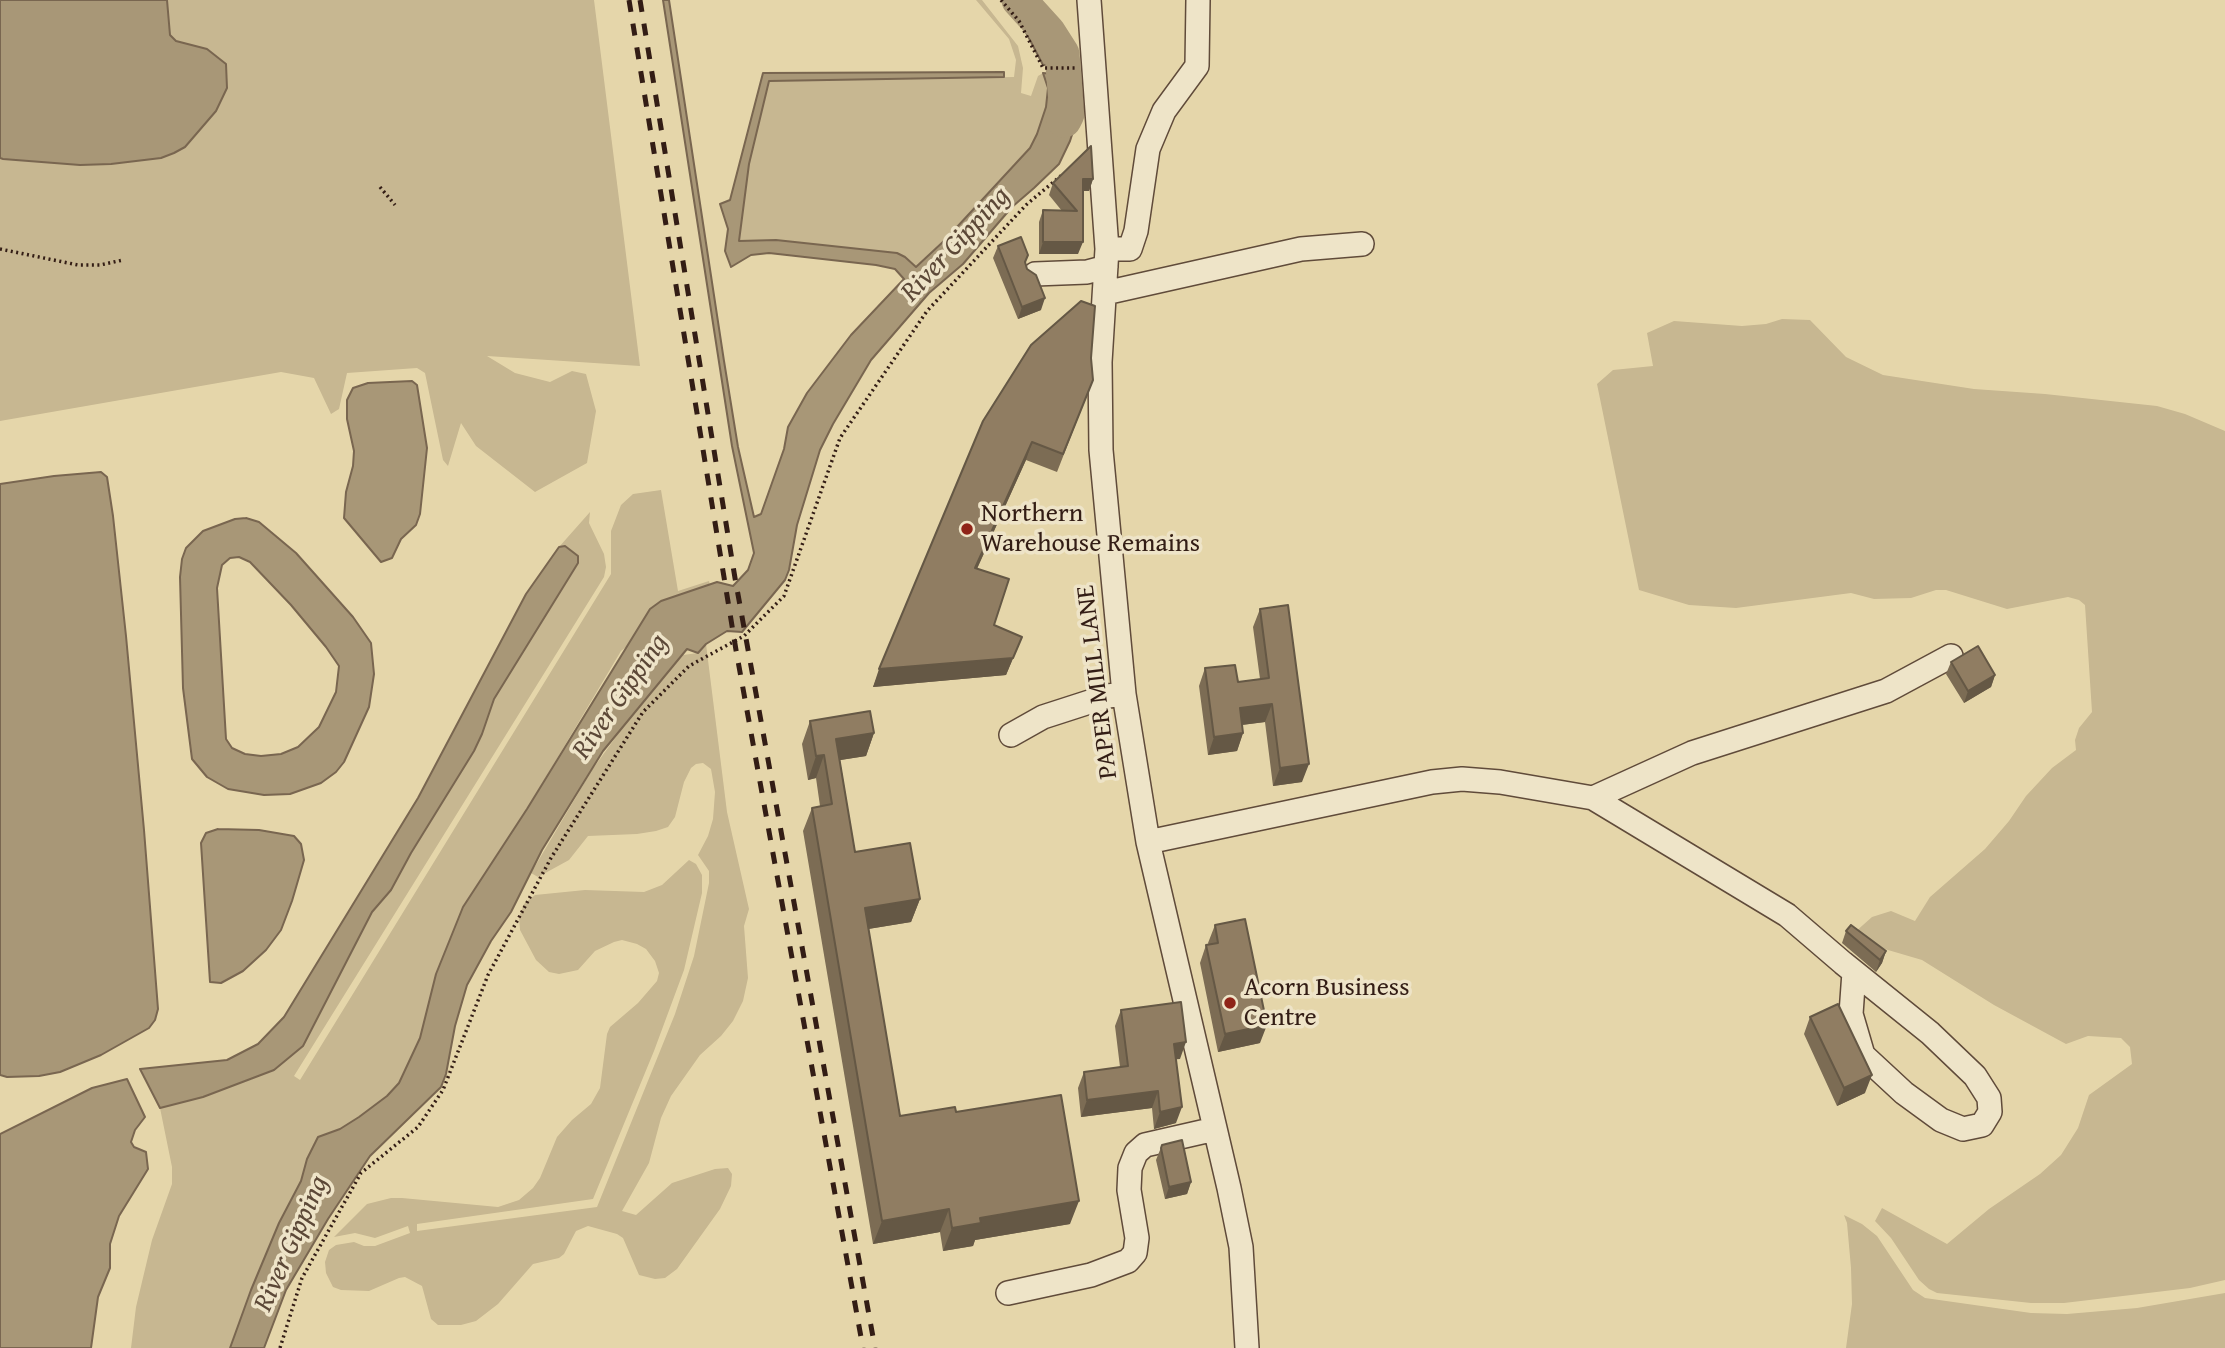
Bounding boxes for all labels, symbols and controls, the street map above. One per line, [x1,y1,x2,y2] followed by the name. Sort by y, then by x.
[894,181,1018,309] water label: River Gipping
[981,498,1200,560] place label: Northern Warehouse Remains
[959,521,975,537] marker: Northern Warehouse Remains
[1071,583,1125,781] street label: PAPER MILL LANE
[566,628,676,766] water label: River Gipping
[1244,972,1409,1034] place label: Acorn Business Centre
[1222,995,1238,1011] marker: Acorn Business Centre
[247,1171,337,1317] water label: River Gipping

